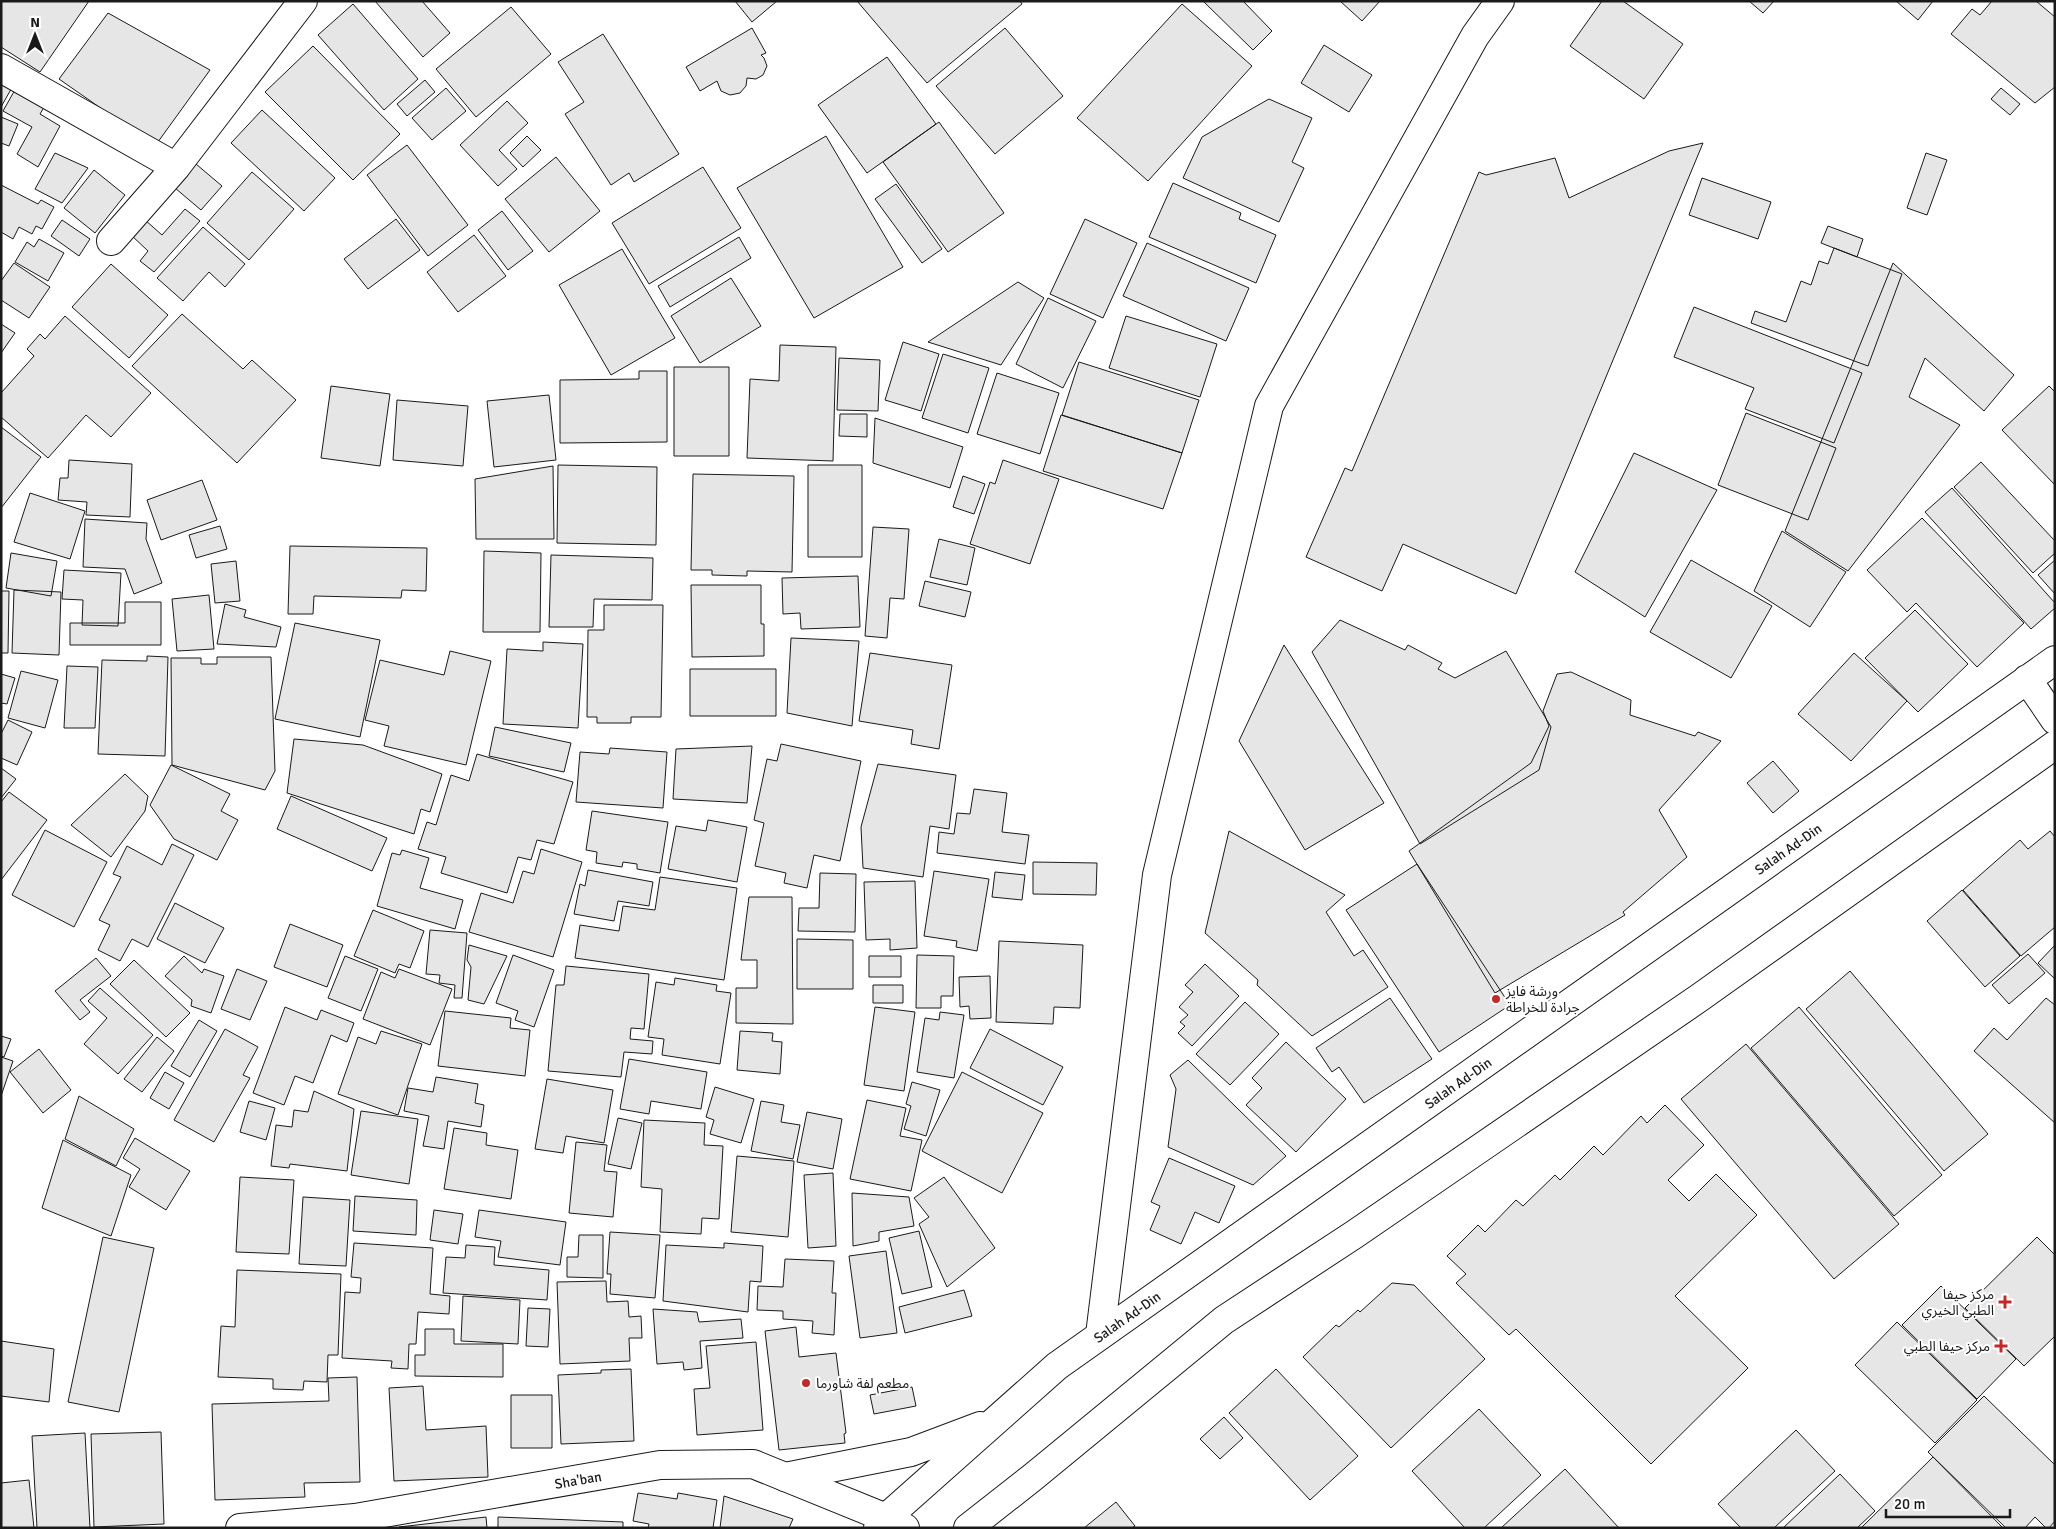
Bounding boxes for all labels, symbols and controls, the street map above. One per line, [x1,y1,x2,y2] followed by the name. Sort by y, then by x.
[10,10,60,60] north arrow
[30,14,40,31] text: N
[1751,820,1825,879] street label: Salah Ad-Din
[1505,983,1580,1016] place label: ورشة فايز جرادة للخراطة
[1490,993,1502,1005] marker: ورشة فايز جرادة للخراطة
[1421,1054,1495,1113] street label: Salah Ad-Din
[1922,1286,1994,1321] place label: مركز حيفا الطبي الخيري
[1090,1288,1164,1347] street label: Salah Ad-Din
[1998,1295,2012,1309] marker: مركز حيفا الطبي الخيري
[1904,1338,1990,1357] place label: مركز حيفا الطبي
[1994,1339,2008,1353] marker: مركز حيفا الطبي
[816,1375,909,1394] place label: مطعم لفة شاورما
[800,1377,812,1389] marker: مطعم لفة شاورما
[553,1468,603,1493] street label: Sha'ban
[1886,1486,2010,1518] scale bar
[1894,1495,1925,1513] text: 20 m

